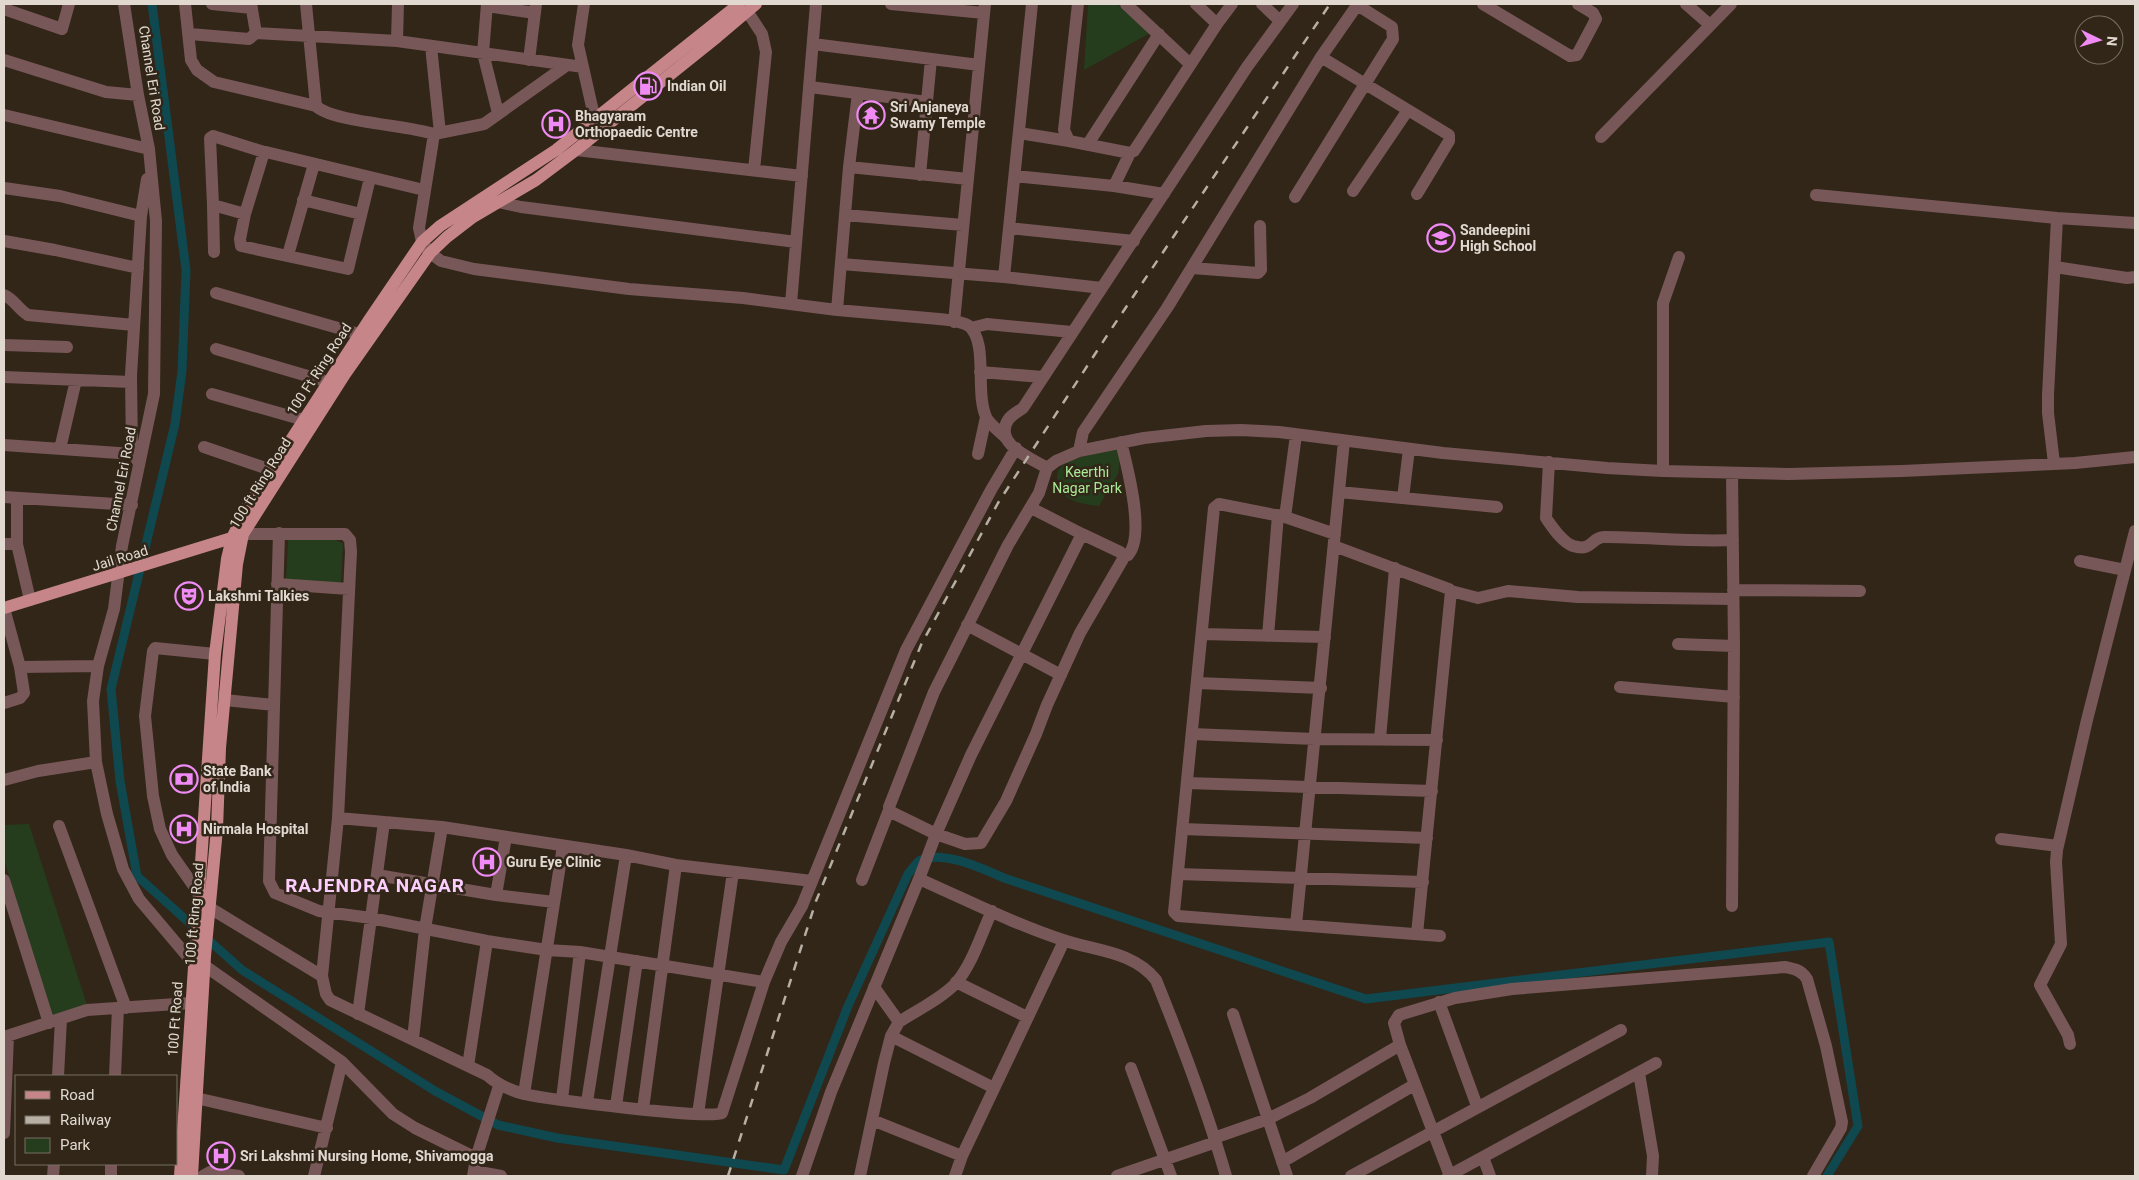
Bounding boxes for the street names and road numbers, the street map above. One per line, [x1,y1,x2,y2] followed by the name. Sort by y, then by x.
[136,24,168,132] street label: Channel Eri Road
[283,320,355,418] street label: 100 Ft Ring Road
[103,425,139,533] street label: Channel Eri Road
[226,435,294,531] street label: 100 ft Ring Road
[90,542,150,574] street label: Jail Road
[182,862,206,966] street label: 100 ft Ring Road
[164,981,186,1057] street label: 100 Ft Road

